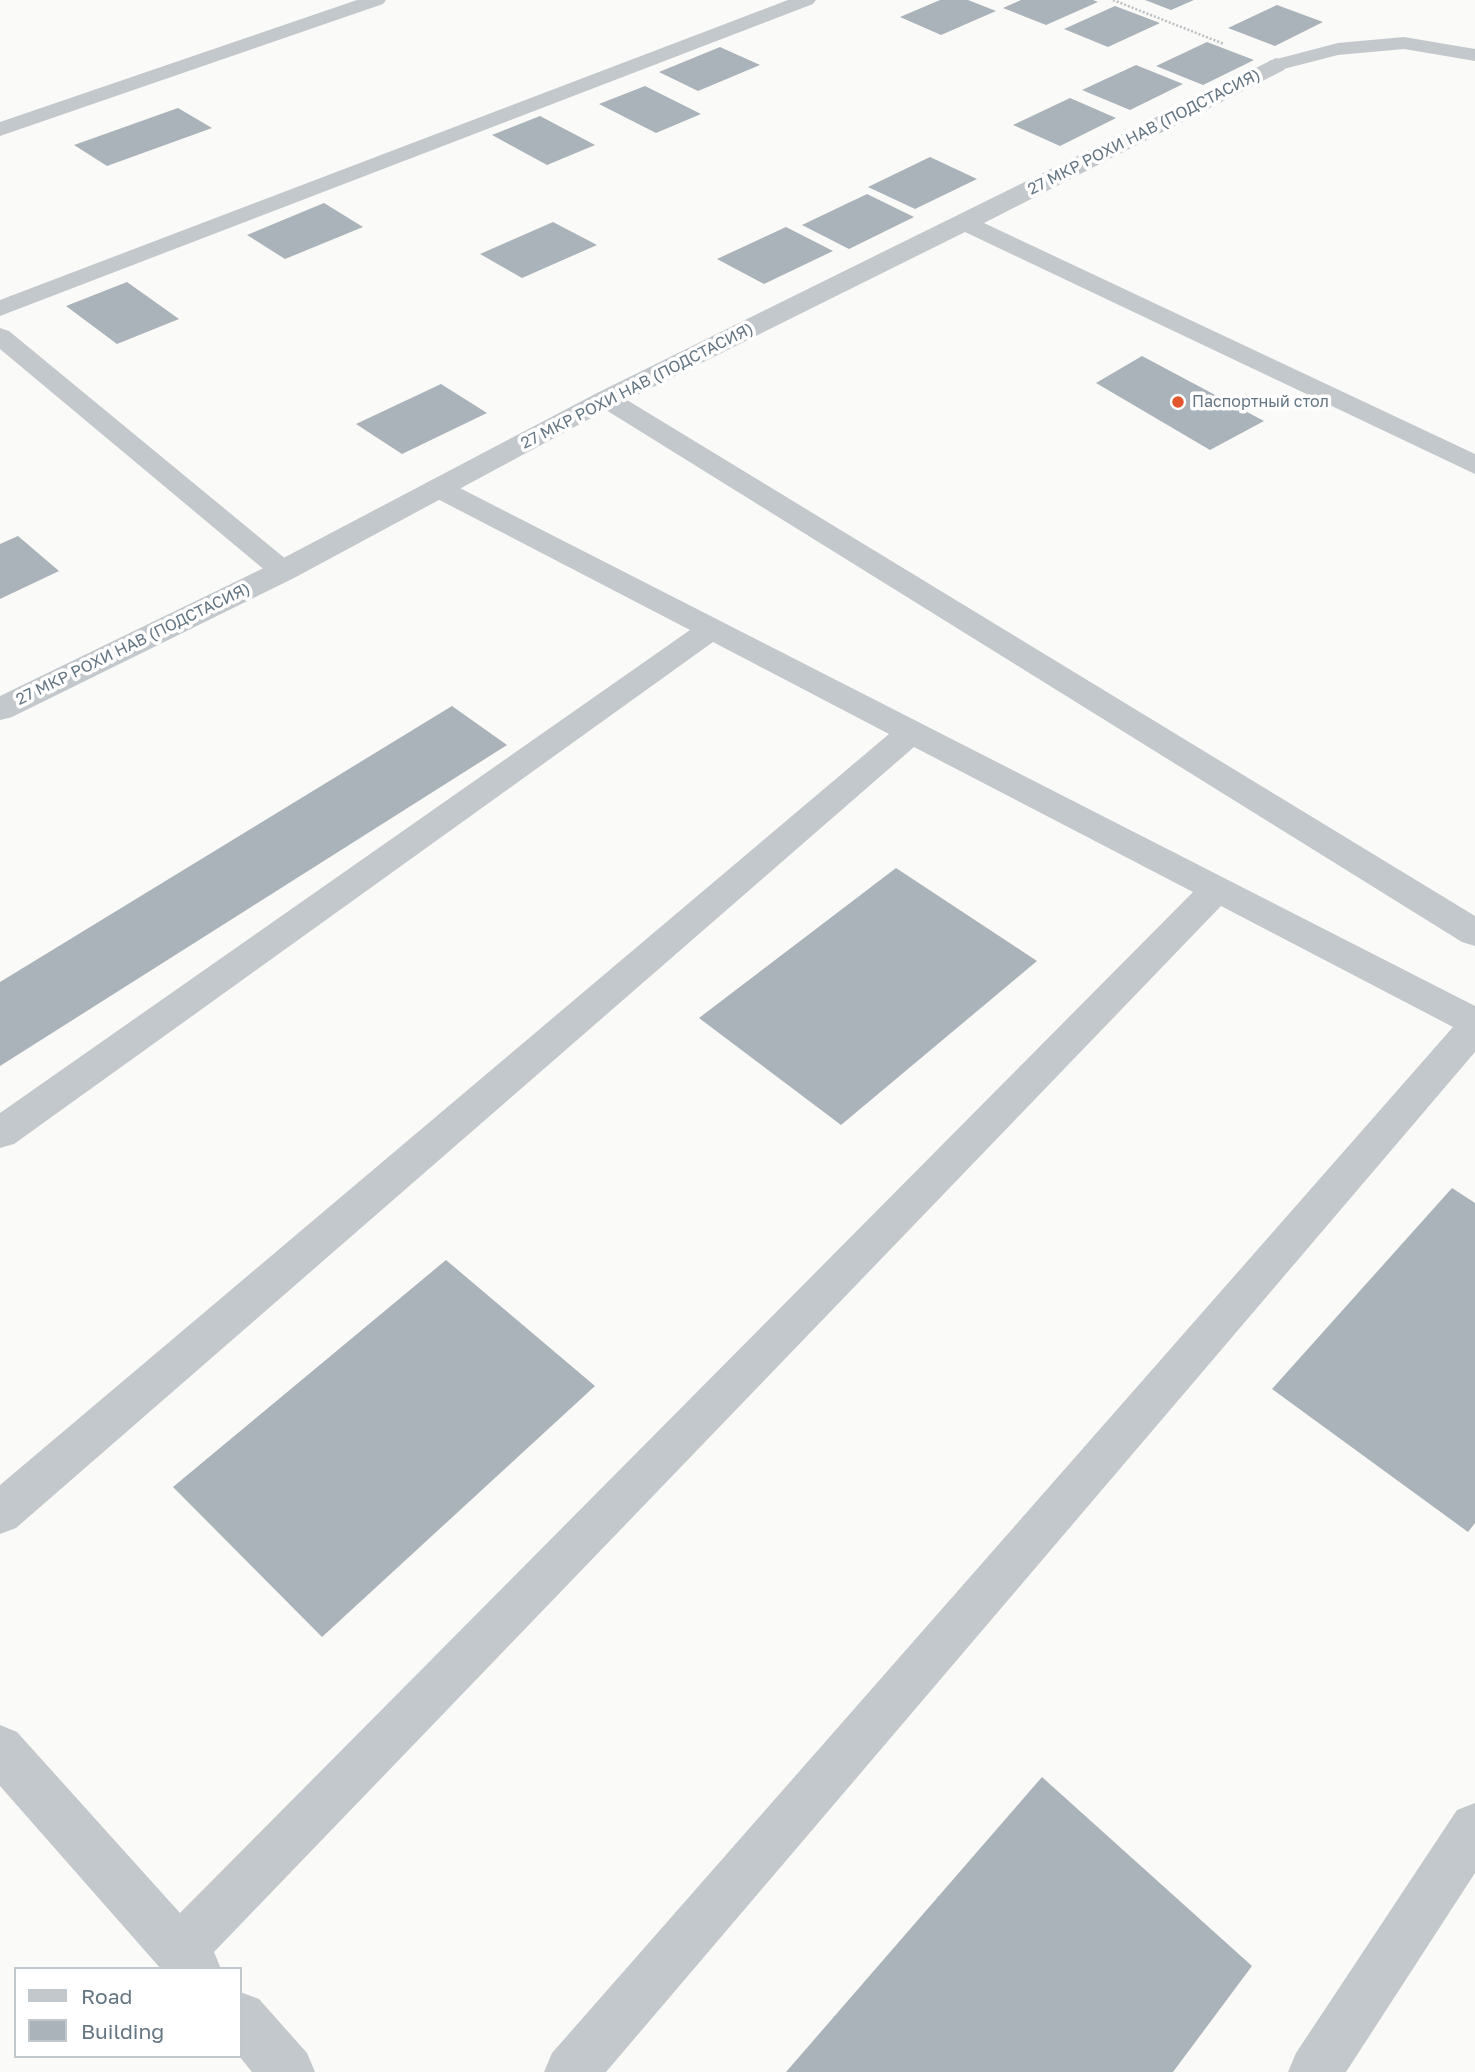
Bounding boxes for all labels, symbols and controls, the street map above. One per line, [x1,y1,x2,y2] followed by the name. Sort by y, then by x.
[1025,65,1263,199] street label: 27 МКР РОХИ НАВ (ПОДСТАСИЯ)
[518,319,756,453] street label: 27 МКР РОХИ НАВ (ПОДСТАСИЯ)
[1192,392,1329,412] place label: Паспортный стол
[1170,394,1186,410] marker: Паспортный стол
[13,579,253,709] street label: 27 МКР РОХИ НАВ (ПОДСТАСИЯ)
[14,1967,242,2058] legend
[81,1983,132,2009] text: Road
[81,2018,164,2044] text: Building

